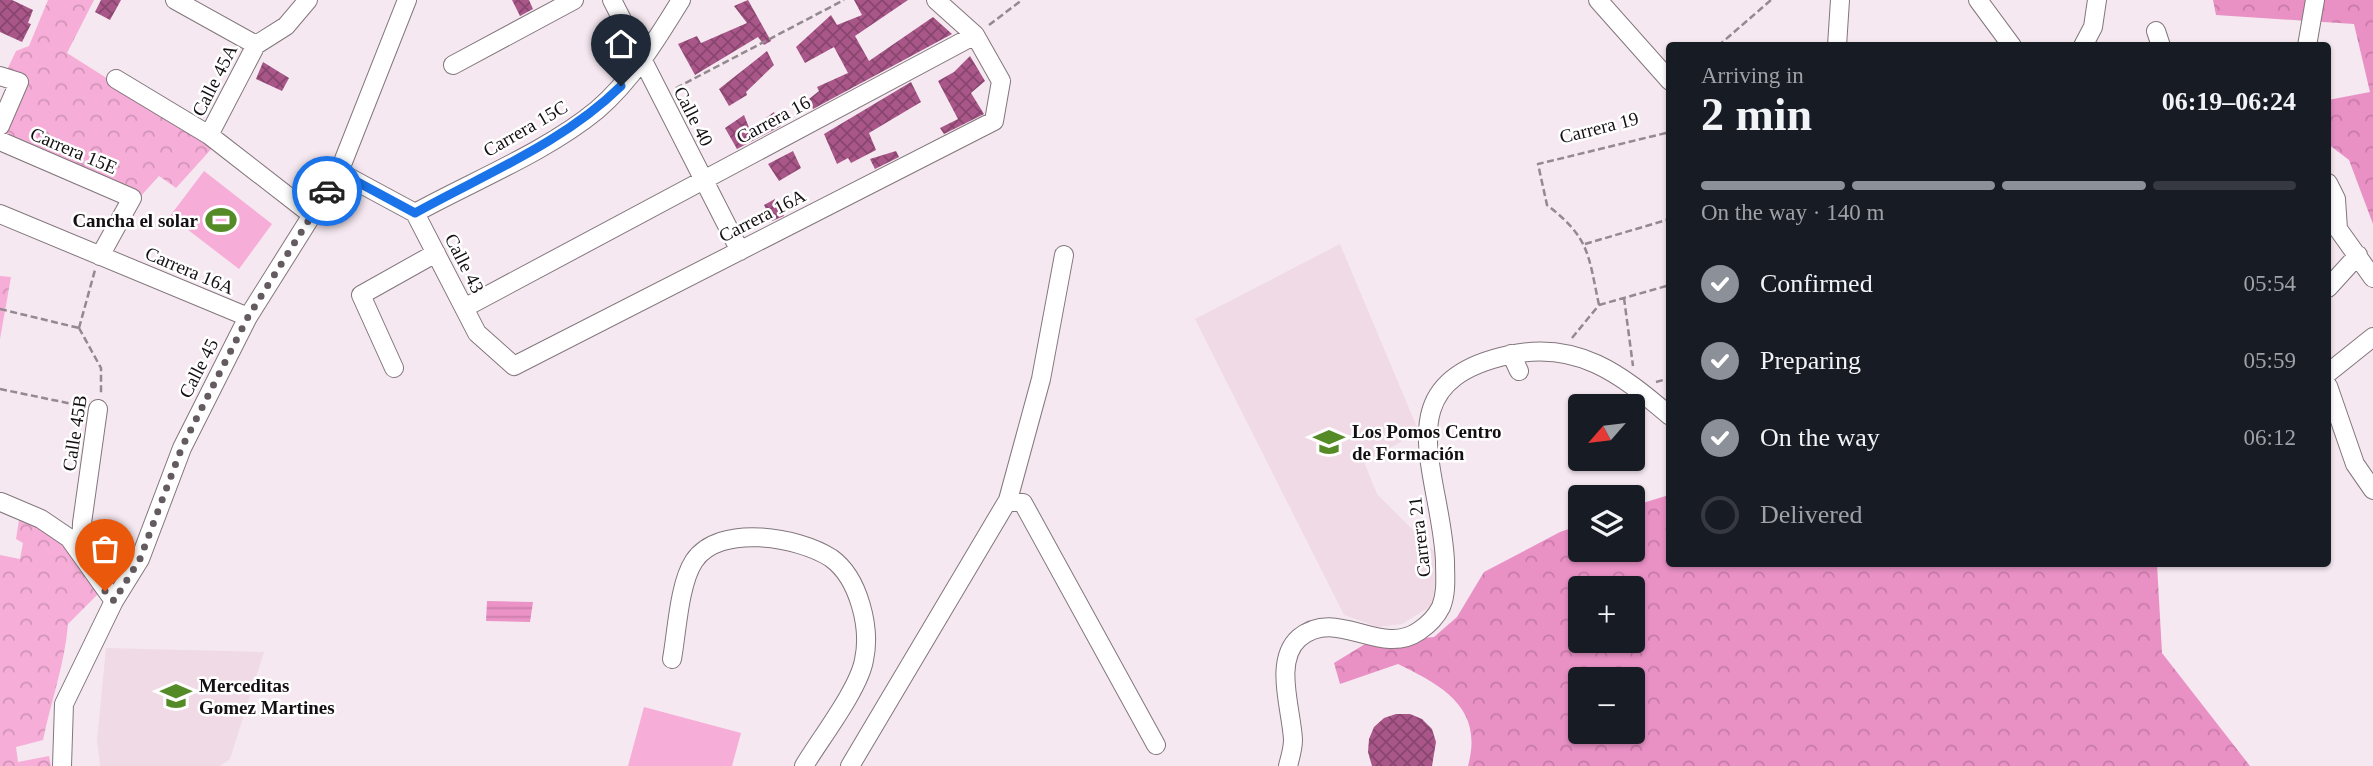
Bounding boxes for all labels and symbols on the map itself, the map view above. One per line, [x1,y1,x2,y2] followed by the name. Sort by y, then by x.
[591,14,651,86] pin
[187,41,242,120] street label: Calle 45A
[670,83,717,149] street label: Calle 40
[733,91,814,148] street label: Carrera 16
[480,96,571,161] street label: Carrera 15C
[1557,108,1641,147] street label: Carrera 19
[27,123,120,178] street label: Carrera 15E
[292,156,362,226] courier
[715,185,809,246] street label: Carrera 16A
[204,203,238,237] sports icon: Cancha el solar
[72,210,199,231] place label: Cancha el solar
[441,230,488,296] street label: Calle 43
[142,242,238,299] street label: Carrera 16A
[175,335,222,401] street label: Calle 45
[58,394,91,473] street label: Calle 45B
[1568,394,1645,471] north arrow
[1352,421,1502,464] place label: Los Pomos Centro de Formación
[1312,425,1346,459] school or university icon: Los Pomos Centro de Formación
[1404,496,1435,578] street label: Carrera 21
[75,519,135,591] pin
[199,675,335,718] place label: Merceditas Gomez Martines
[159,679,193,713] school or university icon: Merceditas Gomez Martines

